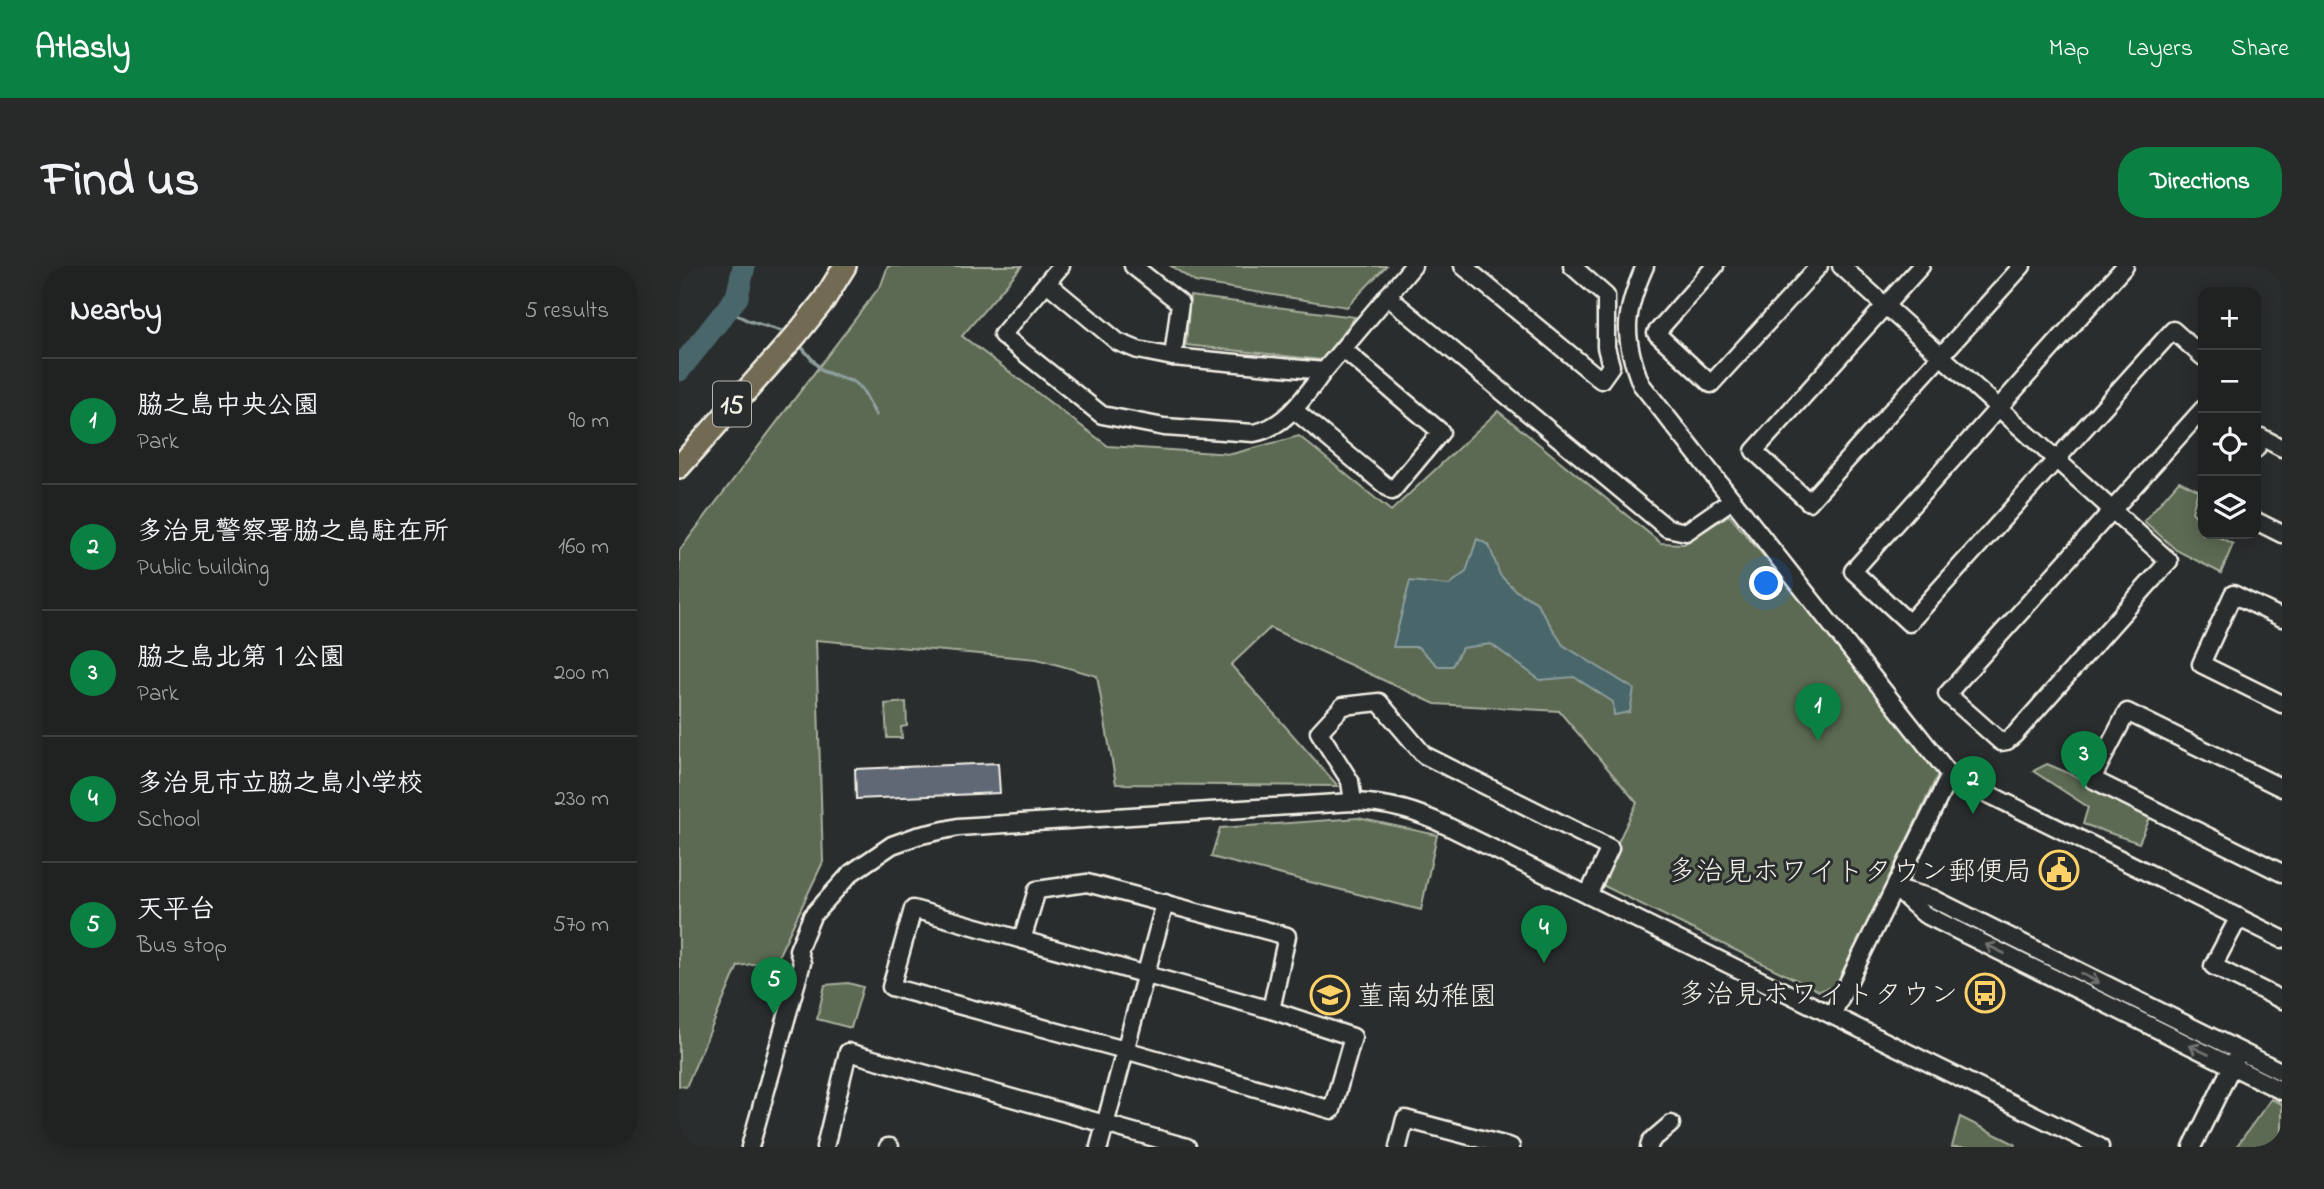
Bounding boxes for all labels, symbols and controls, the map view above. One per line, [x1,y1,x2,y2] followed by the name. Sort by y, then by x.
[35,25,130,73] text: Atlasly
[2049,32,2089,67] text: Map
[2127,32,2193,67] text: Layers
[2231,32,2289,67] text: Share
[42,146,199,218] text: Find us
[2118,147,2282,218] button: Directions
[2198,287,2261,539] map controls
[2198,287,2261,350] button: +
[70,290,162,334] text: Nearby
[525,295,609,328] text: 5 results
[2198,350,2261,413] button: −
[713,382,751,426] road number: 15
[137,388,319,426] text: 脇之島中央公園
[89,405,97,438] text: 1
[569,405,609,438] text: 90 m
[2198,413,2261,476] button: locate
[137,426,179,459] text: Park
[2198,476,2261,539] button: layers
[137,514,449,552] text: 多治見警察署脇之島駐在所
[87,531,99,564] text: 2
[558,531,609,564] text: 160 m
[137,552,269,585] text: Public building
[1749,566,1783,600] your location
[137,640,345,678] text: 脇之島北第１公園
[88,657,98,690] text: 3
[554,657,609,690] text: 200 m
[137,678,179,711] text: Park
[1795,683,1841,741] pin: 1
[2061,731,2107,789] pin: 3
[1950,756,1996,814] pin: 2
[137,766,423,804] text: 多治見市立脇之島小学校
[88,783,98,816] text: 4
[555,783,609,816] text: 230 m
[137,804,200,837] text: School
[2038,849,2080,891] public building icon: 多治見ホワイトタウン郵便局
[1668,853,2032,894] place label: 多治見ホワイトタウン郵便局
[137,892,215,930] text: 天平台
[1521,905,1567,963] pin: 4
[86,909,100,942] text: 5
[553,909,609,942] text: 570 m
[137,930,227,963] text: Bus stop
[1985,942,2006,956] one-way arrow
[751,957,797,1015] pin: 5
[2079,971,2099,985] one-way arrow
[1964,972,2006,1014] bus stop icon: 多治見ホワイトタウン
[1309,974,1351,1016] school or university icon: 菫南幼稚園
[1678,976,1958,1017] place label: 多治見ホワイトタウン
[1357,978,1497,1019] place label: 菫南幼稚園
[2189,1042,2210,1056] one-way arrow

